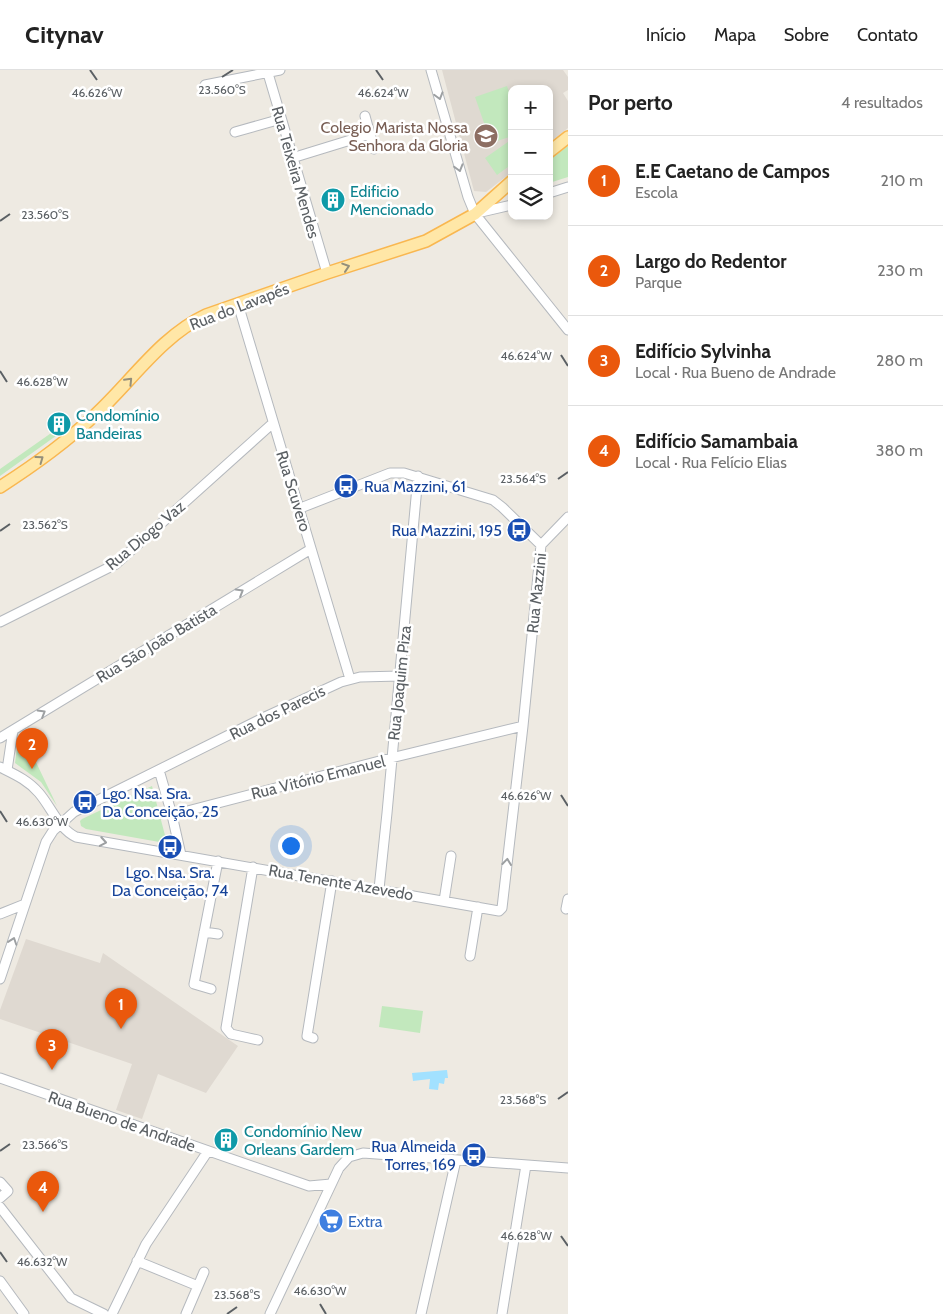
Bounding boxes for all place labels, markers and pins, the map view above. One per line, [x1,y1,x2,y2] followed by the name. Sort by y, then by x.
[321,118,468,155] place label: Colegio Marista Nossa Senhora da Gloria
[473,123,499,149] school or university icon: Colegio Marista Nossa Senhora da Gloria
[350,182,434,219] place label: Edificio Mencionado
[320,187,346,213] building icon: Edificio Mencionado
[76,406,160,443] place label: Condomínio Bandeiras
[46,411,72,437] building icon: Condomínio Bandeiras
[333,473,359,499] bus stop icon: Rua Mazzini, 61
[364,477,466,496] place label: Rua Mazzini, 61
[506,517,532,543] bus stop icon: Rua Mazzini, 195
[391,521,502,540] place label: Rua Mazzini, 195
[16,728,48,769] pin: 2
[102,784,219,821] place label: Lgo. Nsa. Sra. Da Conceição, 25
[72,789,98,815] bus stop icon: Lgo. Nsa. Sra. Da Conceição, 25
[157,834,183,860] bus stop icon: Lgo. Nsa. Sra. Da Conceição, 74
[112,863,228,900] place label: Lgo. Nsa. Sra. Da Conceição, 74
[105,988,137,1029] pin: 1
[36,1029,68,1070] pin: 3
[244,1122,362,1159] place label: Condomínio New Orleans Gardem
[213,1127,239,1153] building icon: Condomínio New Orleans Gardem
[371,1137,456,1174] place label: Rua Almeida Torres, 169
[461,1142,487,1168] bus stop icon: Rua Almeida Torres, 169
[27,1171,59,1212] pin: 4
[318,1208,344,1234] supermarket icon: Extra
[348,1212,383,1231] place label: Extra

